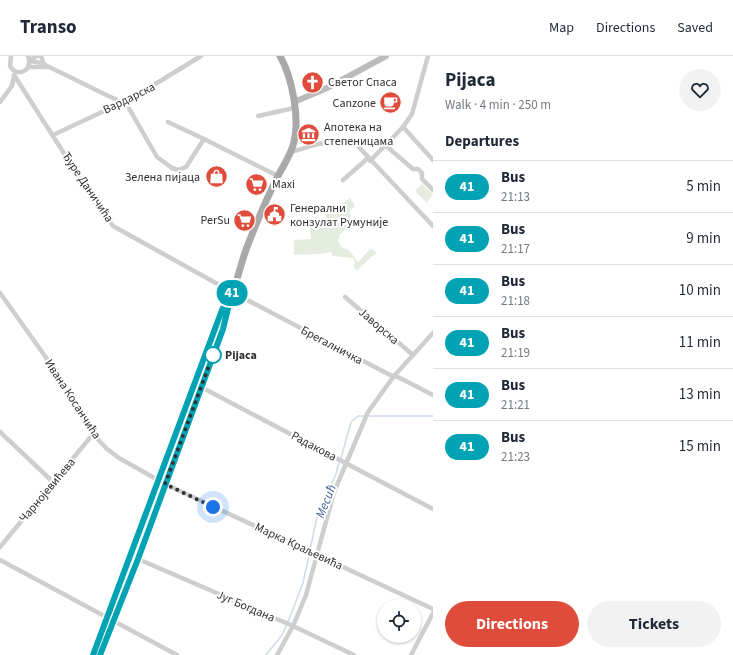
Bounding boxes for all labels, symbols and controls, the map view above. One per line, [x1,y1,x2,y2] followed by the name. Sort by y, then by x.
[20,14,77,41] text: Transo
[549,18,574,38] text: Map
[596,18,655,38] text: Directions
[677,18,713,38] text: Saved
[445,67,496,94] text: Pijaca
[299,69,325,95] church icon: Светог Спаса
[679,69,721,111] button: heart
[328,74,397,91] place label: Светог Спаса
[100,78,158,118] street label: Вардарска
[378,90,404,116] cafe icon: Canzone
[333,95,376,112] place label: Canzone
[445,96,551,114] text: Walk · 4 min · 250 m
[324,119,393,150] place label: Апотека на степеницама
[296,121,322,147] museum icon: Апотека на степеницама
[445,131,519,152] text: Departures
[58,149,117,226] street label: Ђуре Даничића
[203,164,229,190] shop icon: Зелена пијаца
[501,167,525,188] text: Bus
[125,169,200,186] place label: Зелена пијаца
[243,171,269,197] supermarket icon: Maxi
[272,176,295,193] place label: Maxi
[686,176,721,197] text: 5 min
[460,177,474,197] text: 41
[501,188,530,206] text: 21:13
[290,200,388,231] place label: Генерални конзулат Румуније
[261,202,287,228] public building icon: Генерални конзулат Румуније
[232,207,258,233] supermarket icon: PerSu
[200,212,230,229] place label: PerSu
[501,219,525,240] text: Bus
[686,228,721,249] text: 9 min
[460,229,474,249] text: 41
[501,240,530,258] text: 21:17
[501,271,525,292] text: Bus
[214,280,250,306] line badge: 41
[679,280,721,301] text: 10 min
[460,281,474,301] text: 41
[225,283,239,303] text: 41
[501,292,530,310] text: 21:18
[355,304,403,349] street label: Јаворска
[298,322,366,369] street label: Брегалничка
[501,323,525,344] text: Bus
[679,332,721,353] text: 11 min
[460,333,474,353] text: 41
[501,344,530,362] text: 21:19
[204,346,222,364] marker: Pijaca
[225,347,257,364] place label: Pijaca
[40,356,105,443] street label: Ивана Косанчића
[501,375,525,396] text: Bus
[679,384,721,405] text: 13 min
[460,385,474,405] text: 41
[501,396,530,414] text: 21:21
[288,427,339,465] street label: Радакова
[501,427,525,448] text: Bus
[679,436,721,457] text: 15 min
[460,437,474,457] text: 41
[501,448,530,466] text: 21:23
[15,454,79,526] street label: Чарнојевићева
[311,482,341,521] water label: Месић
[203,497,223,517] your location
[252,519,346,574] street label: Марка Краљевића
[214,587,278,626] street label: Југ Богдана
[377,599,421,643] map controls
[377,599,421,643] button: locate
[445,601,579,647] button: Directions
[587,601,721,647] button: Tickets

